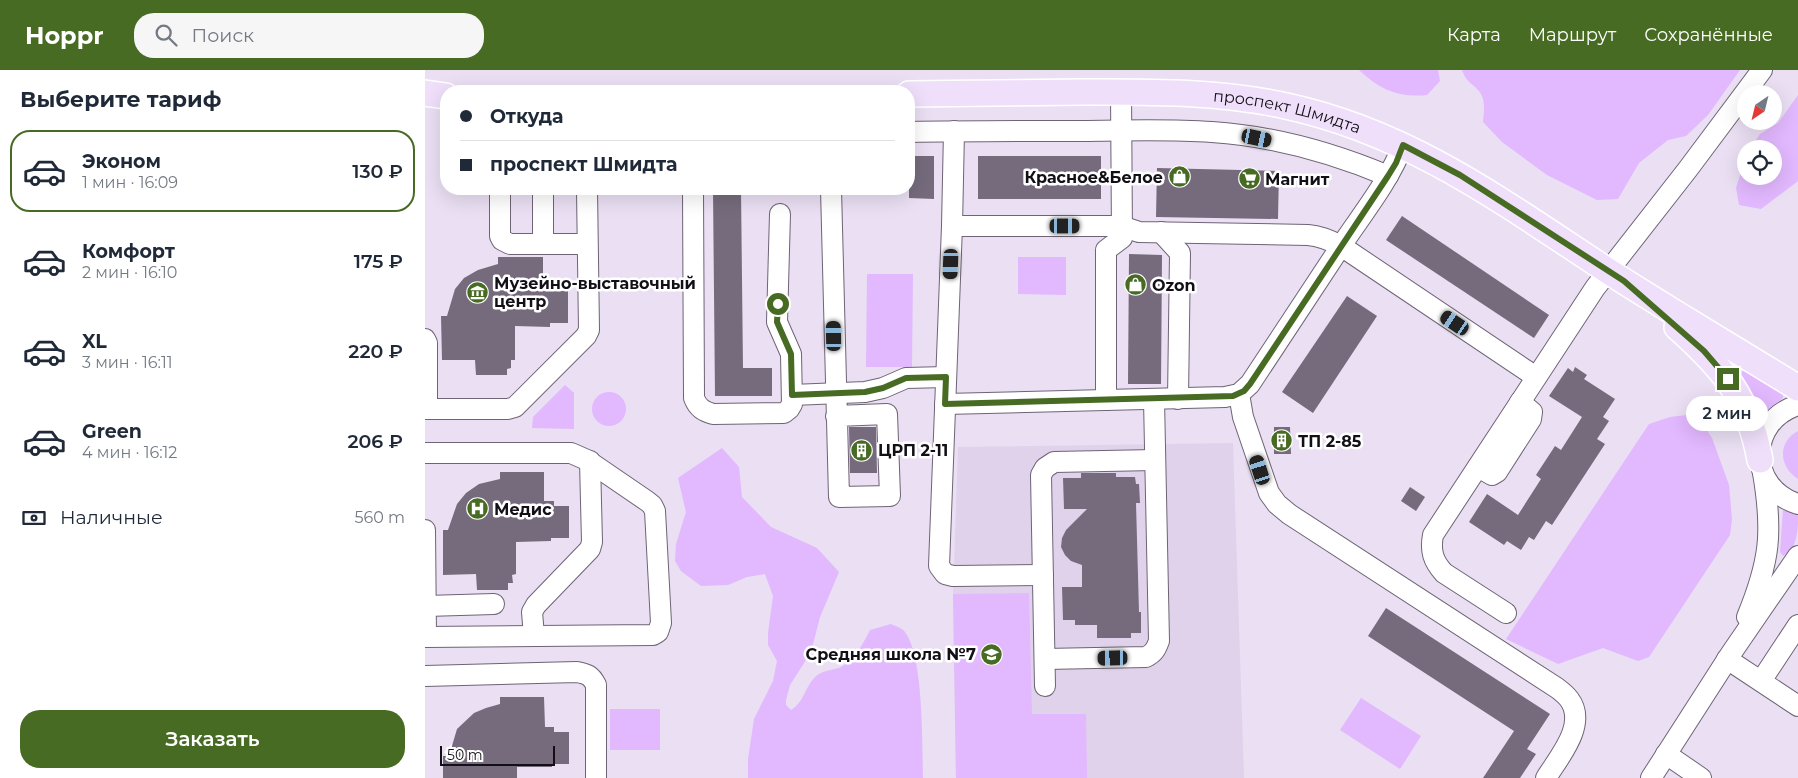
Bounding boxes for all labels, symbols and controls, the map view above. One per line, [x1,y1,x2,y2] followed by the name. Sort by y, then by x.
[134,13,484,58] search box
[25,21,104,50] text: Hoppr
[152,21,180,49] icon: search
[192,24,254,47] text: Поиск
[1447,24,1501,46] text: Карта
[1529,24,1616,46] text: Маршрут
[1644,24,1773,46] text: Сохранённые
[1737,85,1783,130] north arrow
[1737,85,1782,185] map controls
[20,86,221,113] text: Выберите тариф
[1212,86,1363,137] street label: проспект Шмидта
[490,105,564,128] text: Откуда
[1240,128,1273,148] car
[1737,140,1782,185] button: locate
[22,149,67,194] icon: car
[82,150,161,173] text: Эконом
[490,153,678,176] text: проспект Шмидта
[352,160,403,183] text: 130 ₽
[1167,165,1191,189] shop icon: Красное&Белое
[1237,167,1261,191] supermarket icon: Магнит
[1024,168,1163,187] place label: Красное&Белое
[1265,170,1330,189] place label: Магнит
[82,173,178,192] text: 1 мин · 16:09
[1050,219,1080,234] car
[22,239,67,284] icon: car
[82,240,175,263] text: Комфорт
[942,249,959,279] car
[354,250,403,273] text: 175 ₽
[82,263,177,282] text: 2 мин · 16:10
[1124,273,1148,297] shop icon: Ozon
[494,274,696,311] place label: Музейно-выставочный центр
[1152,276,1196,295] place label: Ozon
[466,280,490,304] museum icon: Музейно-выставочный центр
[767,293,789,315] route start
[1438,308,1471,338] car
[826,321,841,351] car
[22,329,67,374] icon: car
[82,330,107,353] text: XL
[348,340,403,363] text: 220 ₽
[82,353,173,372] text: 3 мин · 16:11
[1717,368,1739,390] route end
[1687,396,1769,432] callout: 2 мин
[1703,404,1751,423] text: 2 мин
[22,419,67,464] icon: car
[82,420,142,443] text: Green
[1270,429,1294,453] building icon: ТП 2-85
[348,430,403,453] text: 206 ₽
[1298,432,1362,451] place label: ТП 2-85
[850,438,874,462] building icon: ЦРП 2-11
[878,441,948,460] place label: ЦРП 2-11
[82,443,177,462] text: 4 мин · 16:12
[1248,453,1271,487] car
[466,497,490,521] hospital icon: Медис
[494,500,552,519] place label: Медис
[20,504,48,532] icon: cash
[60,506,163,529] text: Наличные
[354,508,405,527] text: 560 m
[980,642,1004,666] school or university icon: Средняя школа №7
[806,645,976,664] place label: Средняя школа №7
[1097,650,1128,666] car
[20,710,405,768] button: Заказать
[440,743,555,766] scale bar
[447,746,483,764] text: 50 m

